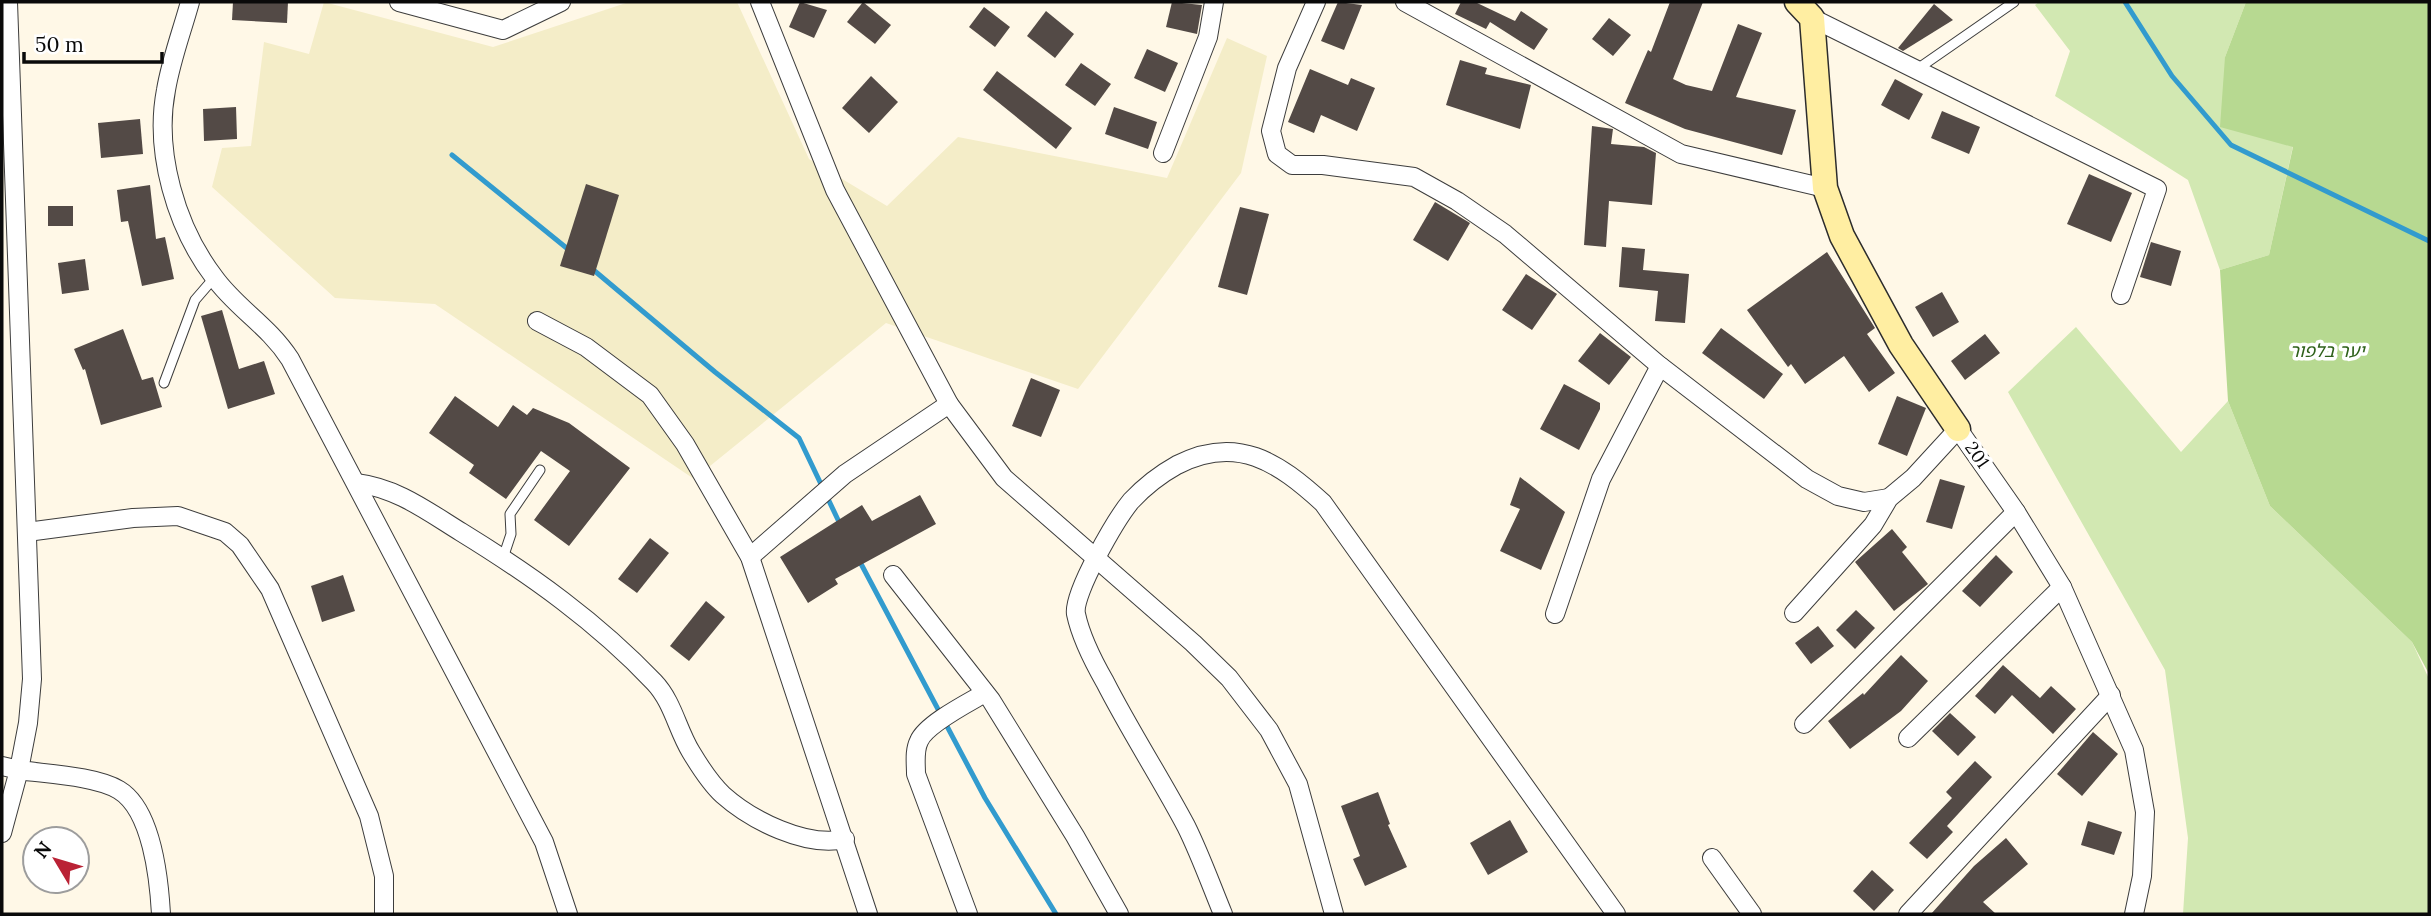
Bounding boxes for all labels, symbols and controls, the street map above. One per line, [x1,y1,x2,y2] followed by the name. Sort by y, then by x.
[24,21,163,65] scale bar
[35,31,84,58] text: 50 m
[2290,339,2366,362] park label: יער בלפור
[1960,437,1995,473] street label: 201
[21,825,91,895] north arrow
[29,836,57,863] text: N

